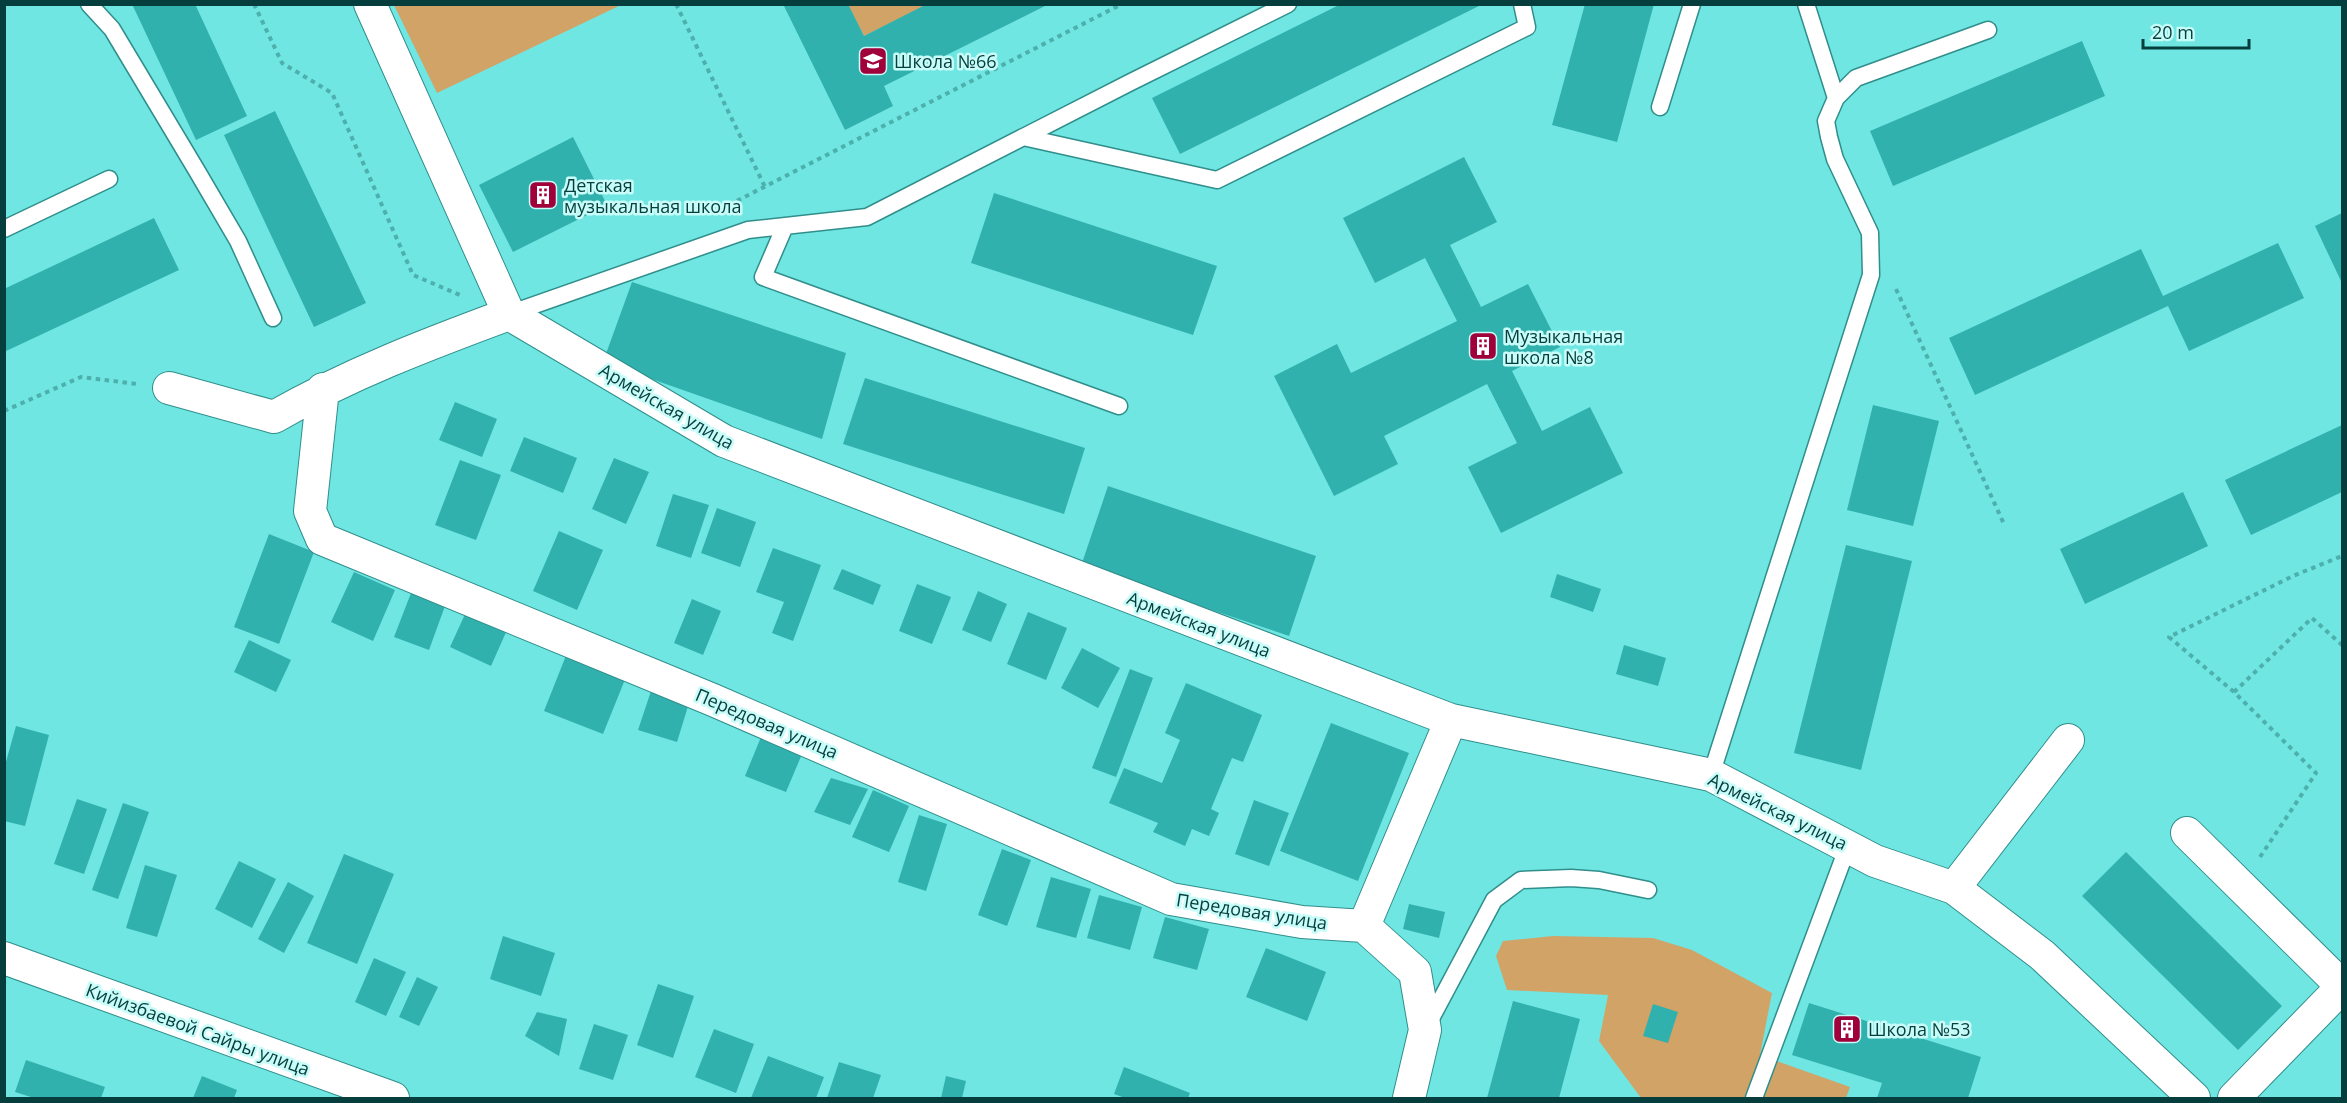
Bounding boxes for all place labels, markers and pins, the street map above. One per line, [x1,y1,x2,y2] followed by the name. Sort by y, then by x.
[857,45,889,77] school or university icon: Школа №66
[894,49,997,73] place label: Школа №66
[564,173,741,218] place label: Детская музыкальная школа
[527,179,559,211] building icon: Детская музыкальная школа
[1504,324,1623,369] place label: Музыкальная школа №8
[1467,330,1499,362] building icon: Музыкальная школа №8
[1831,1013,1863,1045] building icon: Школа №53
[1868,1017,1971,1041] place label: Школа №53

